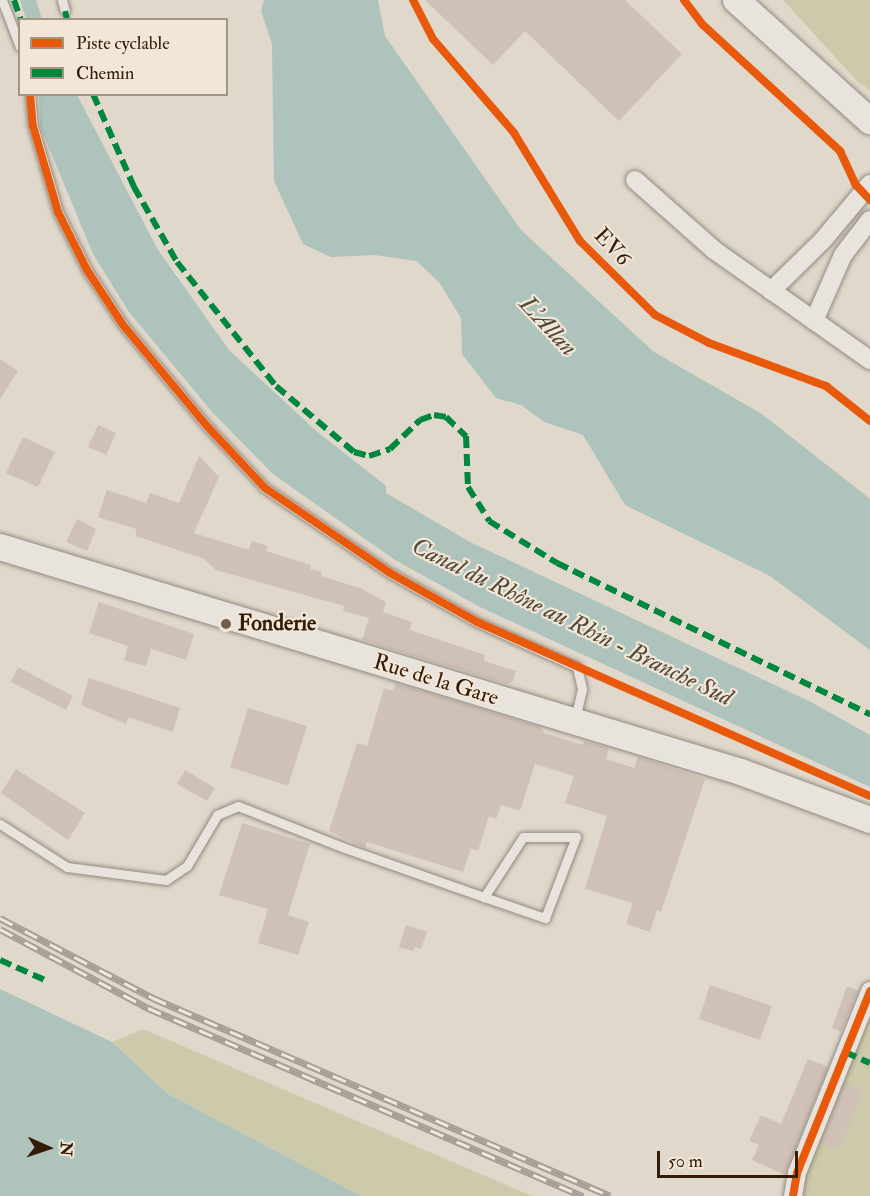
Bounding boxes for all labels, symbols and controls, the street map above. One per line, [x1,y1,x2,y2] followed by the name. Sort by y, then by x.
[18,18,228,96] legend
[76,32,170,55] text: Piste cyclable
[76,62,134,85] text: Chemin
[588,223,636,271] street label: EV6
[513,290,583,362] water label: L'Allan
[407,532,737,712] water label: Canal du Rhône au Rhin - Branche Sud
[238,611,316,637] place label: Fonderie
[219,617,233,631] marker: Fonderie
[370,648,502,712] street label: Rue de la Gare
[18,1118,78,1178] north arrow
[660,1139,801,1177] scale bar
[56,1141,76,1157] text: N
[668,1150,703,1173] text: 50 m

